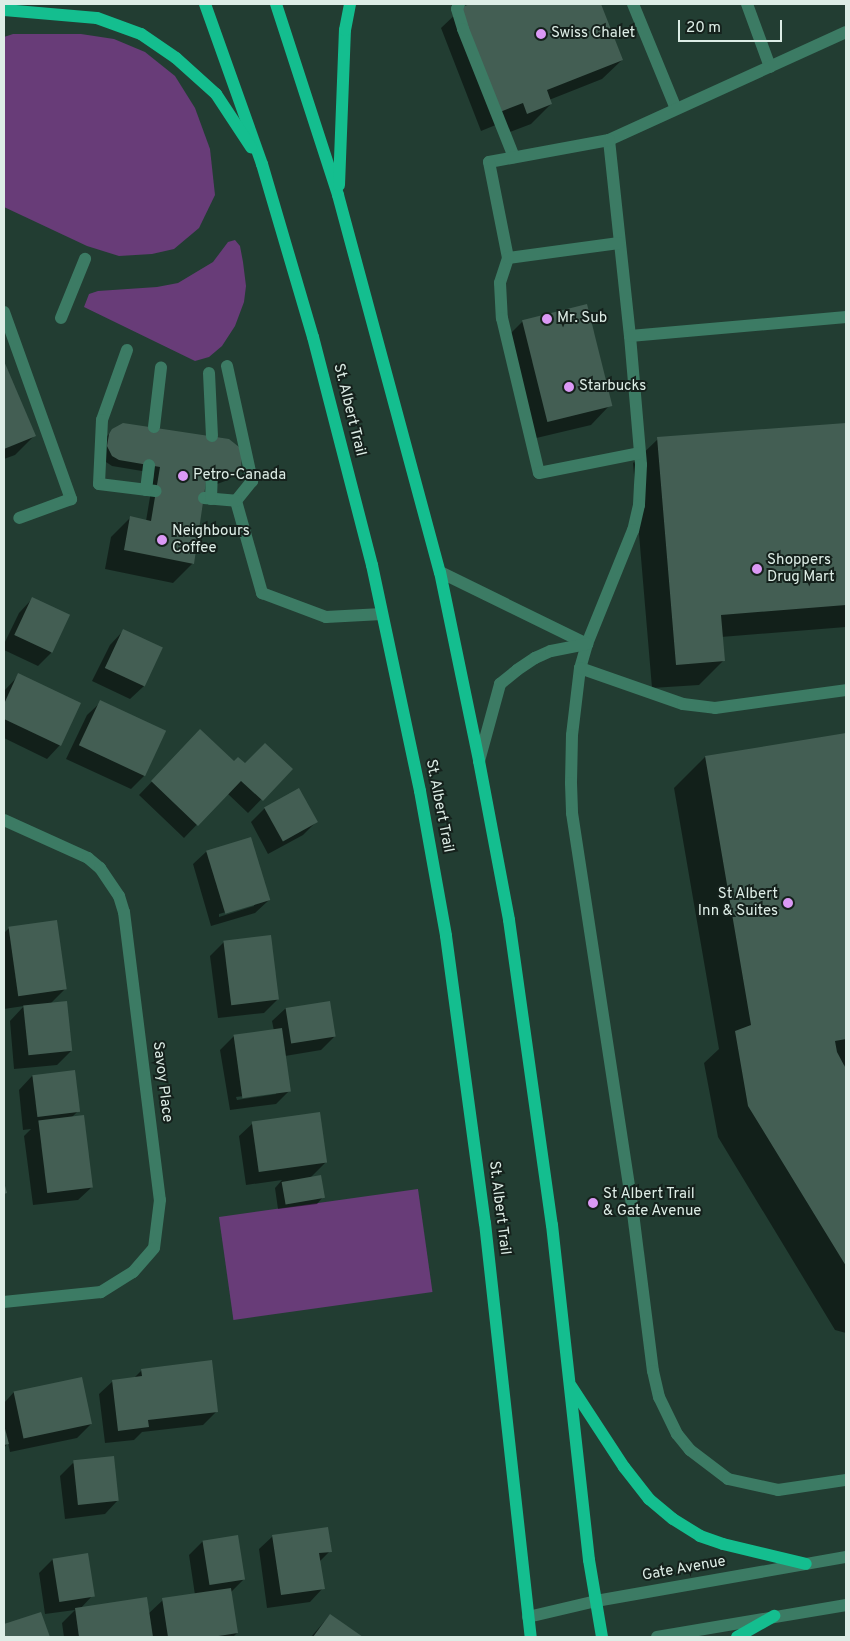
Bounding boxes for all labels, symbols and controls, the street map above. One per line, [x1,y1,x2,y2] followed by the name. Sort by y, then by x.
[680,10,784,42] scale bar
[686,19,721,38] text: 20 m
[551,25,635,43] place label: Swiss Chalet
[535,28,547,40] marker: Swiss Chalet
[557,310,607,328] place label: Mr. Sub
[541,313,553,325] marker: Mr. Sub
[329,361,369,459] street label: St. Albert Trail
[579,378,646,396] place label: Starbucks
[563,381,575,393] marker: Starbucks
[193,467,286,485] place label: Petro-Canada
[177,470,189,482] marker: Petro-Canada
[172,522,250,557] place label: Neighbours Coffee
[156,534,168,546] marker: Neighbours Coffee
[767,551,835,586] place label: Shoppers Drug Mart
[751,563,763,575] marker: Shoppers Drug Mart
[421,757,457,855] street label: St. Albert Trail
[698,885,778,920] place label: St Albert Inn & Suites
[782,897,794,909] marker: St Albert Inn & Suites
[148,1041,176,1123] street label: Savoy Place
[484,1159,514,1257] street label: St. Albert Trail
[603,1185,702,1220] place label: St Albert Trail & Gate Avenue
[587,1197,599,1209] marker: St Albert Trail & Gate Avenue
[640,1553,728,1585] street label: Gate Avenue

